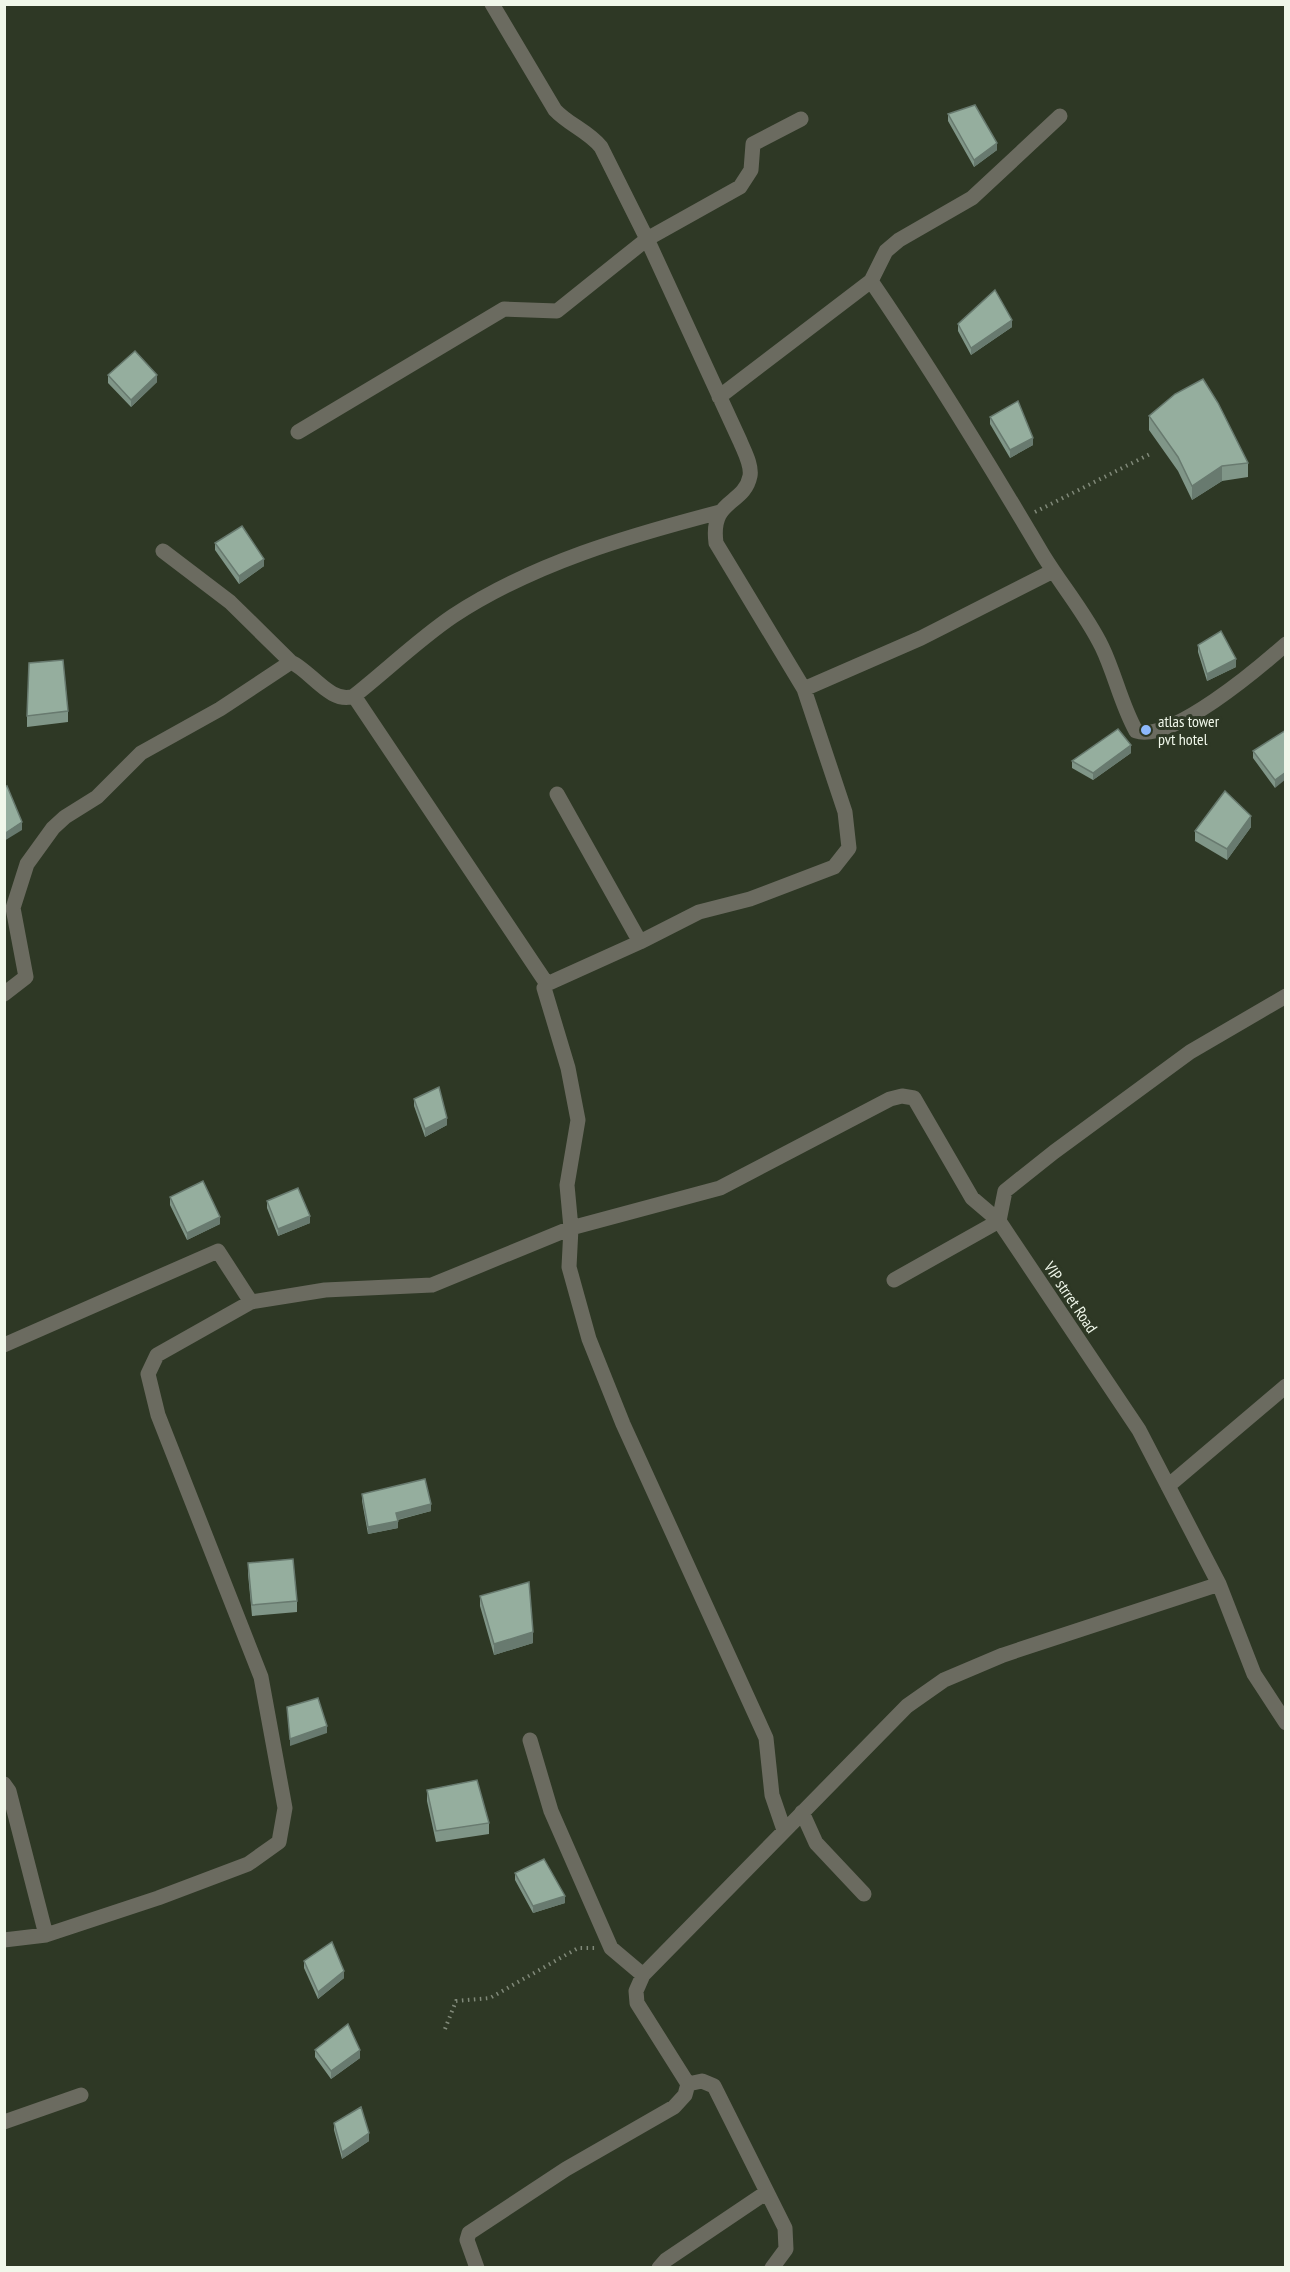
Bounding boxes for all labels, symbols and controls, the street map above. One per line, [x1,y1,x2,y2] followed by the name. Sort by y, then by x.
[1158,711,1220,749] place label: atlas tower pvt hotel
[1139,723,1153,737] marker: atlas tower pvt hotel
[1039,1257,1102,1336] street label: VIP strret Road

